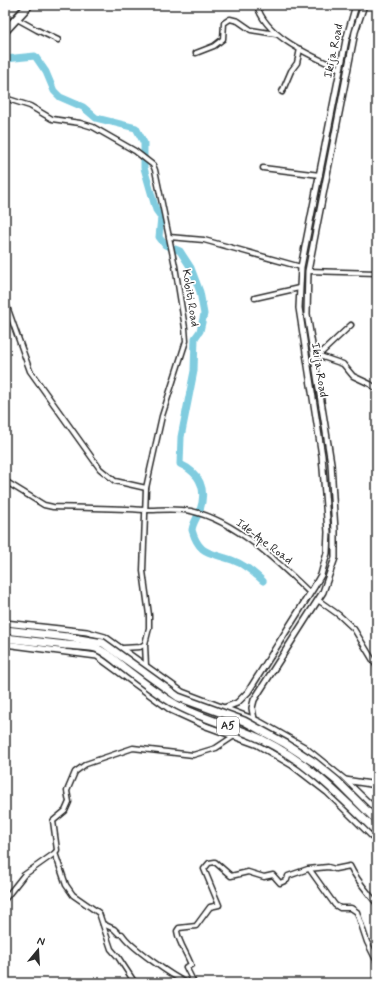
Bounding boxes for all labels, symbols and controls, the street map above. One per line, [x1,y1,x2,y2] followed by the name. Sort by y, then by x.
[320,22,348,80] street label: Ikija Road
[178,268,202,328] street label: Kobiti Road
[307,342,331,398] street label: Ikija Road
[232,515,296,569] street label: Ide-Ape Road
[217,717,239,735] road number: A5
[18,930,58,970] north arrow
[35,934,46,949] text: N

